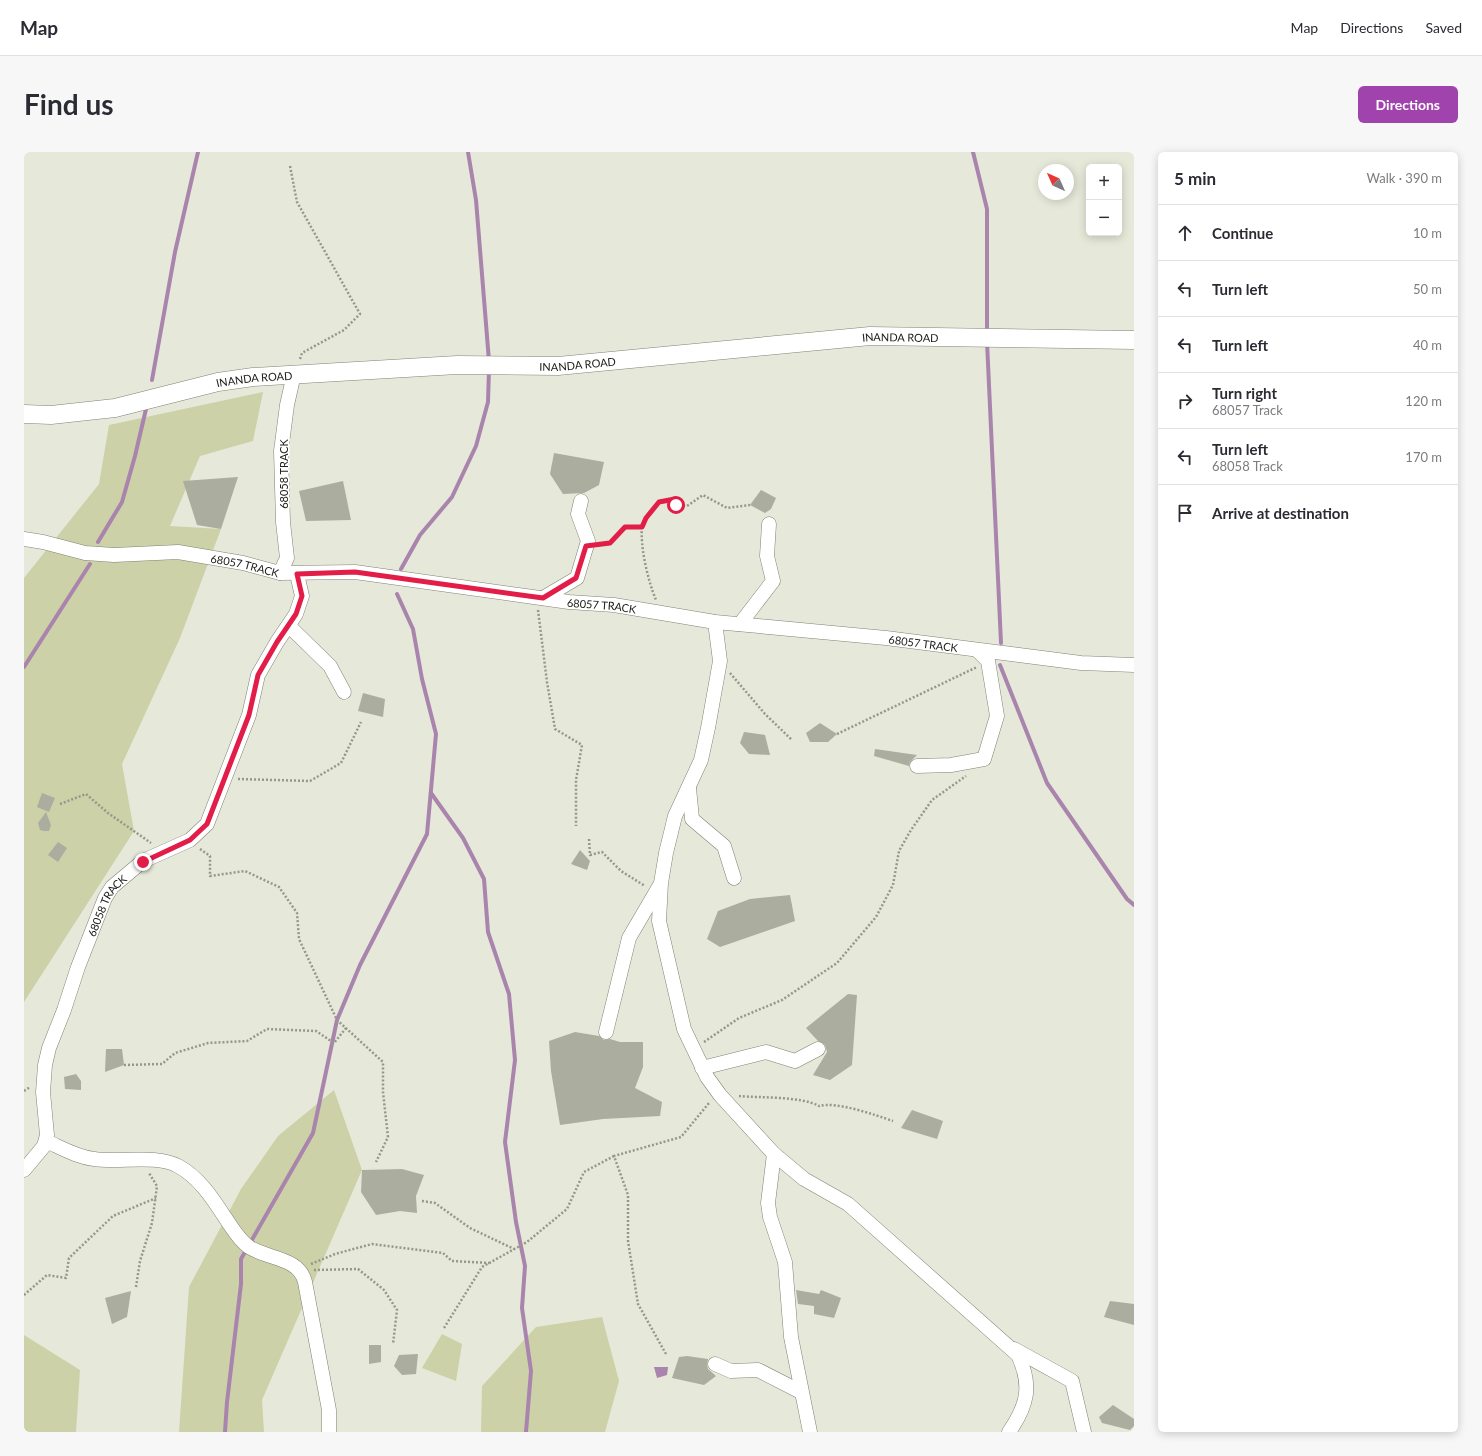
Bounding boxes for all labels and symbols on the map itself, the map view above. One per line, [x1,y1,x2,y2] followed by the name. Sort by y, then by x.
[1038,164,1074,200] north arrow
[861,329,939,344] street label: INANDA ROAD
[539,354,616,373] street label: INANDA ROAD
[214,368,293,389] street label: INANDA ROAD
[277,438,290,509] street label: 68058 TRACK
[667,496,685,514] route start
[210,551,281,579] street label: 68057 TRACK
[567,595,638,615] street label: 68057 TRACK
[888,632,959,654] street label: 68057 TRACK
[134,853,152,871] route end
[84,871,129,938] street label: 68058 TRACK

